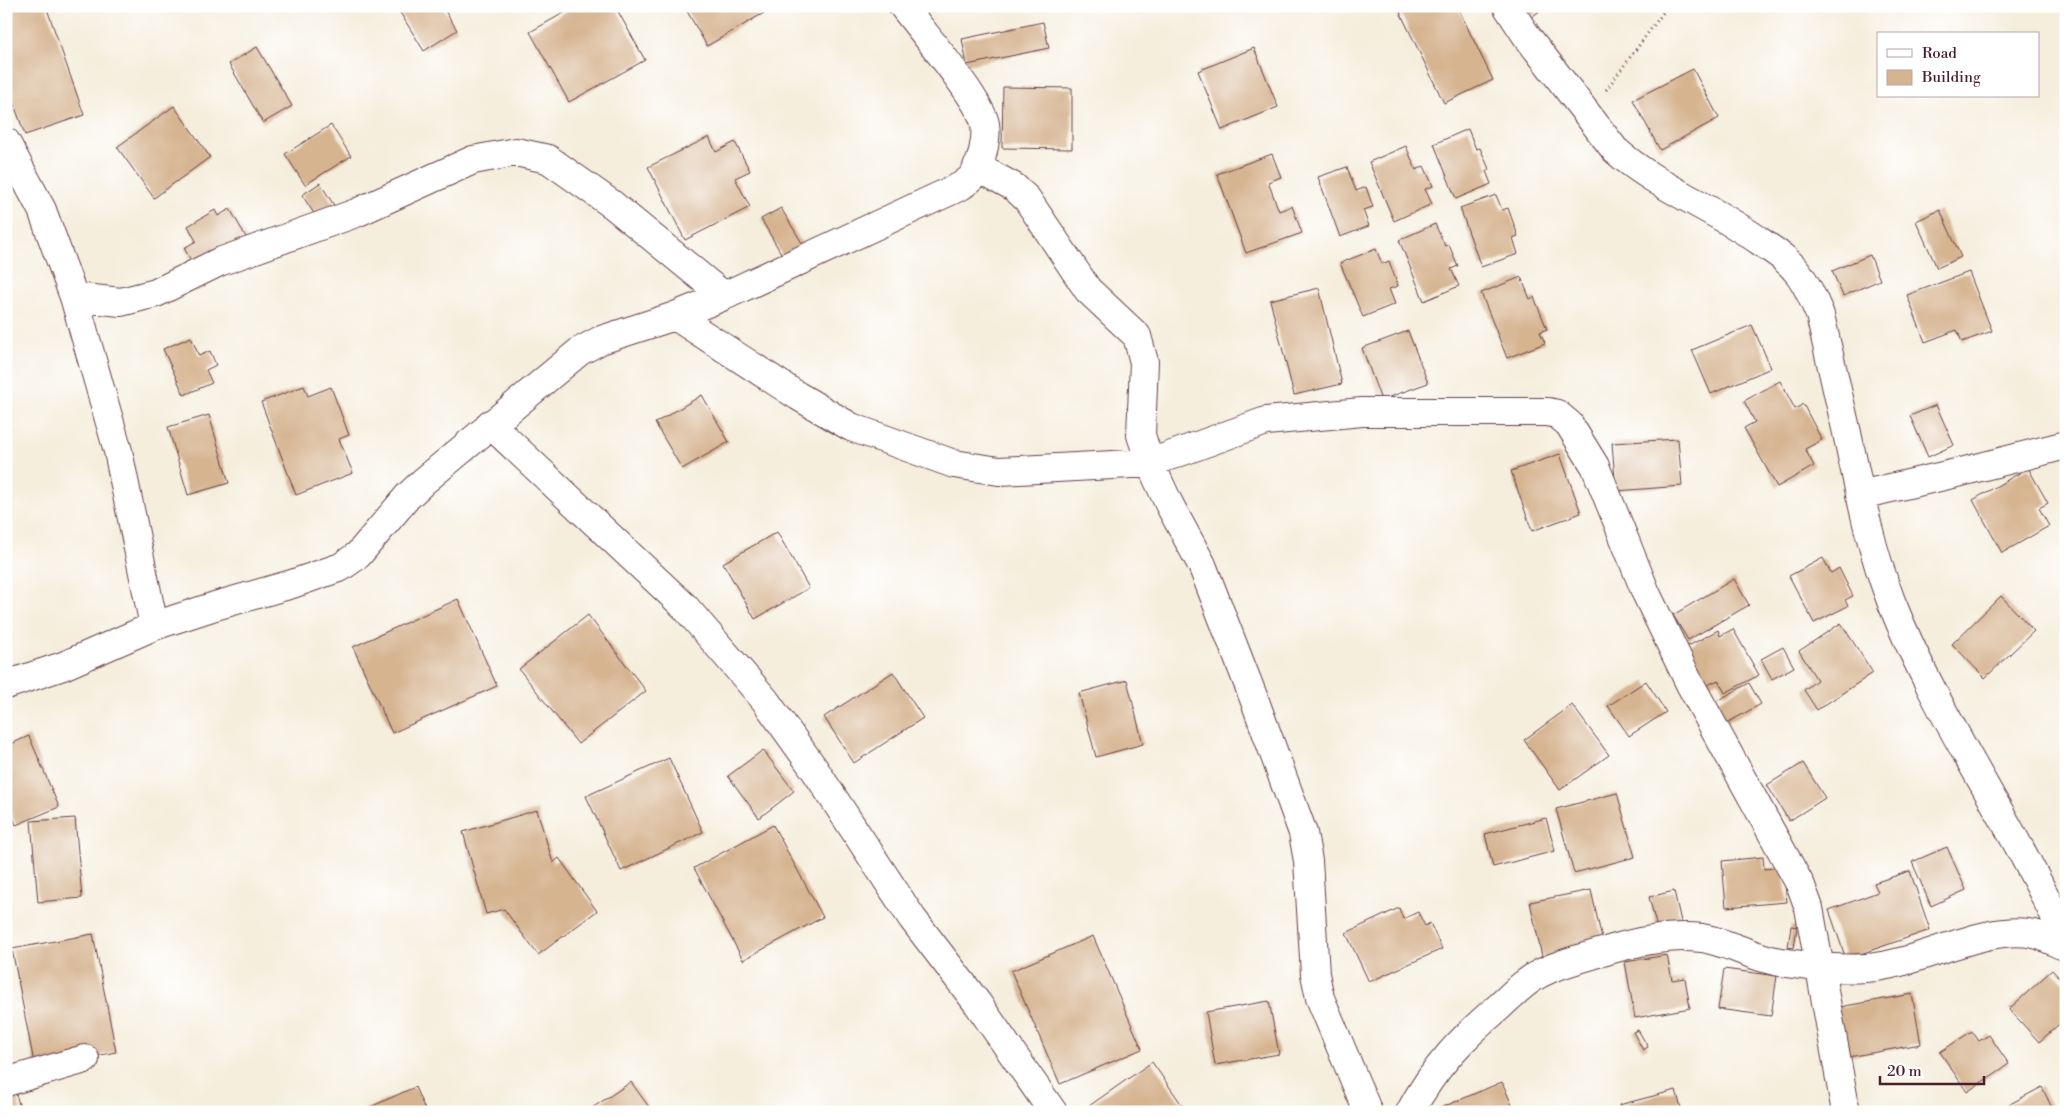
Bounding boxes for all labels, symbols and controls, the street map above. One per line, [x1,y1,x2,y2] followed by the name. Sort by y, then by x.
[1877,32,2040,98] legend
[1922,44,1957,63] text: Road
[1921,68,1981,87] text: Building
[1880,1053,1983,1085] scale bar
[1887,1062,1922,1081] text: 20 m

